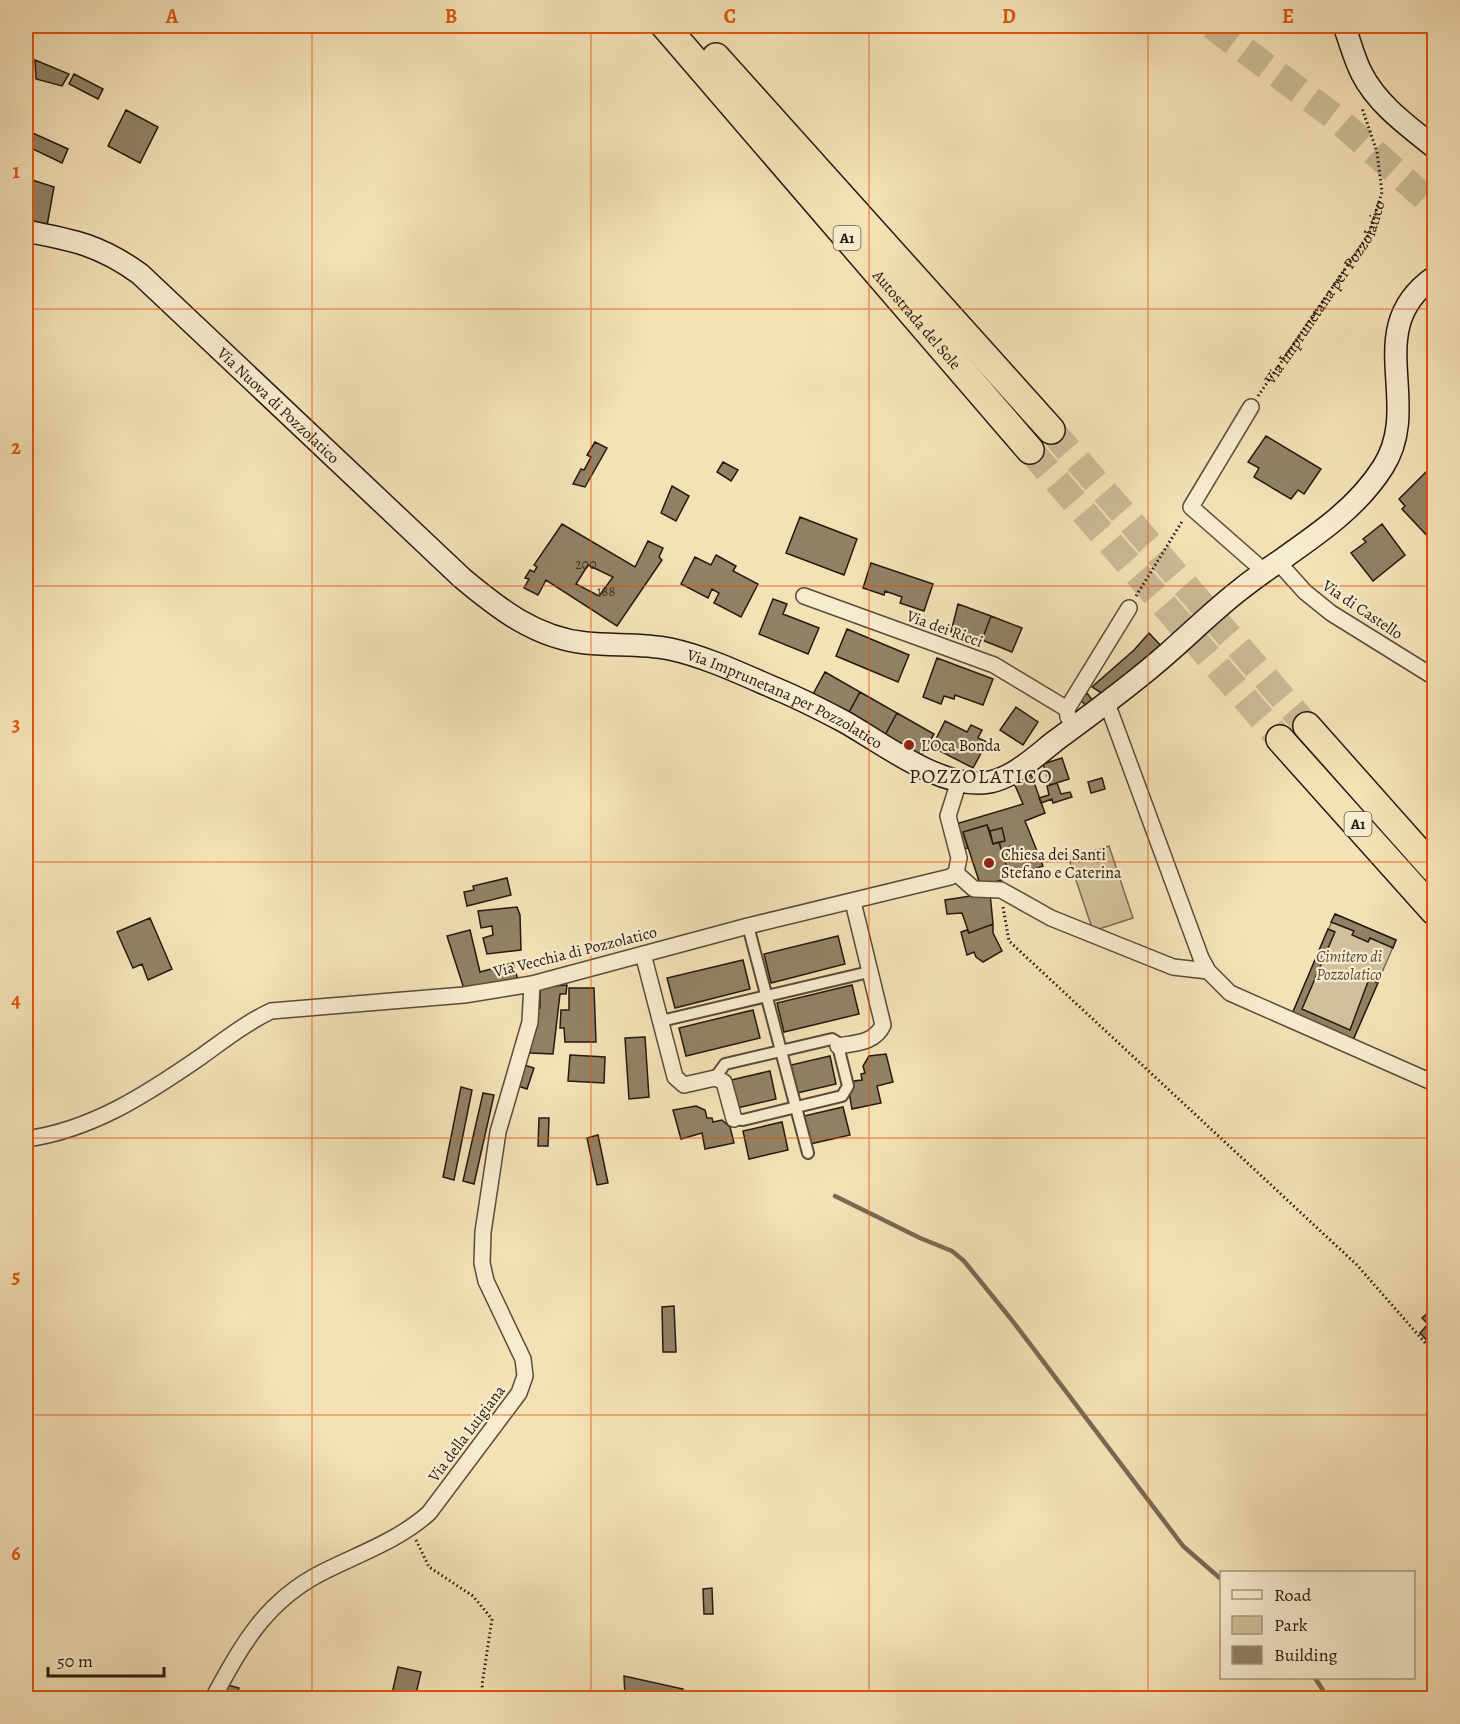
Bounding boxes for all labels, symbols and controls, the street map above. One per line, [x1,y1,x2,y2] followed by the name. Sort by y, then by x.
[165,3,179,30] text: A
[445,3,457,30] text: B
[724,3,736,30] text: C
[1002,3,1016,30] text: D
[1282,3,1294,30] text: E
[12,158,20,185] text: 1
[1259,198,1391,390] street label: Via Imprunetana per Pozzolatico
[834,226,860,250] road number: A1
[867,264,966,375] street label: Autostrada del Sole
[211,342,344,469] street label: Via Nuova di Pozzolatico
[11,434,21,461] text: 2
[575,555,597,574] house number: 200
[1317,574,1407,645] street label: Via di Castello
[597,582,615,601] house number: 188
[903,605,986,653] street label: Via dei Ricci
[683,644,886,754] street label: Via Imprunetana per Pozzolatico
[12,711,20,738] text: 3
[921,735,1001,757] place label: L’Oca Bonda
[902,738,916,752] marker: L’Oca Bonda
[909,763,1053,790] district label: POZZOLATICO
[1344,812,1372,836] road number: A1
[1001,844,1122,884] place label: Chiesa dei Santi Stefano e Caterina
[982,856,996,870] marker: Chiesa dei Santi Stefano e Caterina
[490,921,659,983] street label: Via Vecchia di Pozzolatico
[1316,946,1382,986] park label: Cimitero di Pozzolatico
[11,987,21,1014] text: 4
[12,1263,20,1290] text: 5
[423,1380,511,1487] street label: Via della Luigiana
[11,1540,21,1567] text: 6
[1220,1571,1415,1679] legend
[1274,1583,1312,1607] text: Road
[1274,1613,1308,1637] text: Park
[48,1640,164,1678] scale bar
[1274,1643,1338,1667] text: Building
[57,1649,93,1673] text: 50 m

